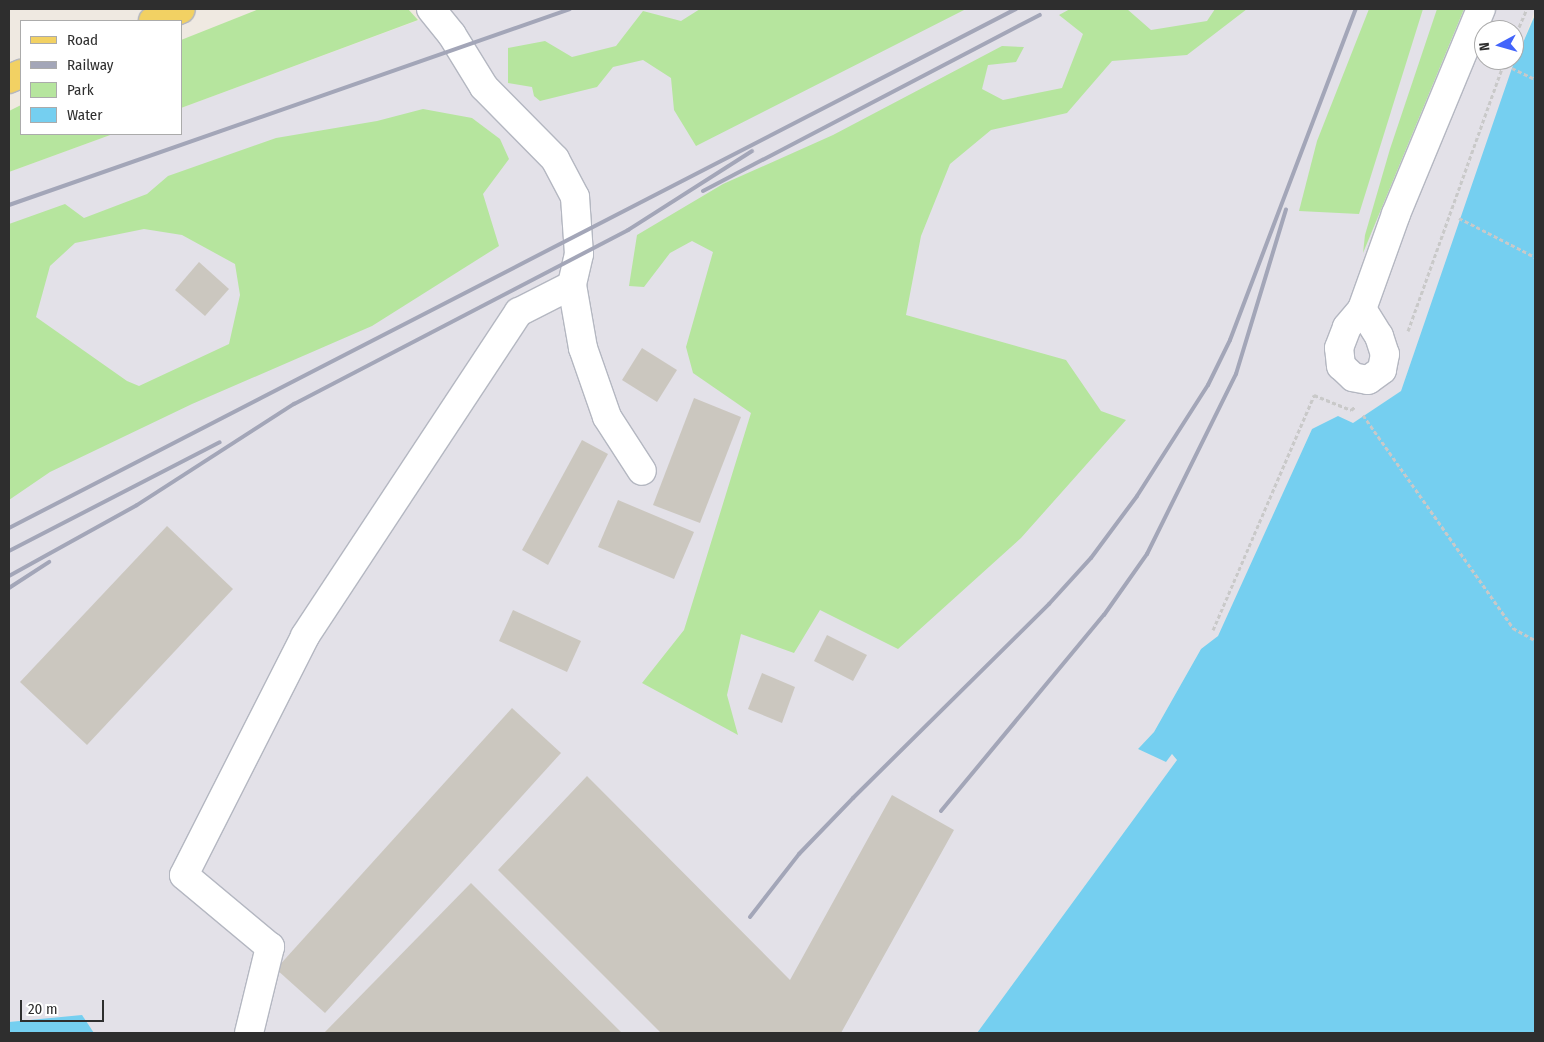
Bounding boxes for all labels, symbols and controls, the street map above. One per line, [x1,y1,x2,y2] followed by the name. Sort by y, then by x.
[20,20,182,135] legend
[1474,20,1524,70] north arrow
[67,31,98,49] text: Road
[1476,41,1493,52] text: N
[67,56,114,74] text: Railway
[67,81,94,99] text: Park
[67,106,102,124] text: Water
[22,990,106,1022] scale bar
[28,1000,58,1018] text: 20 m

